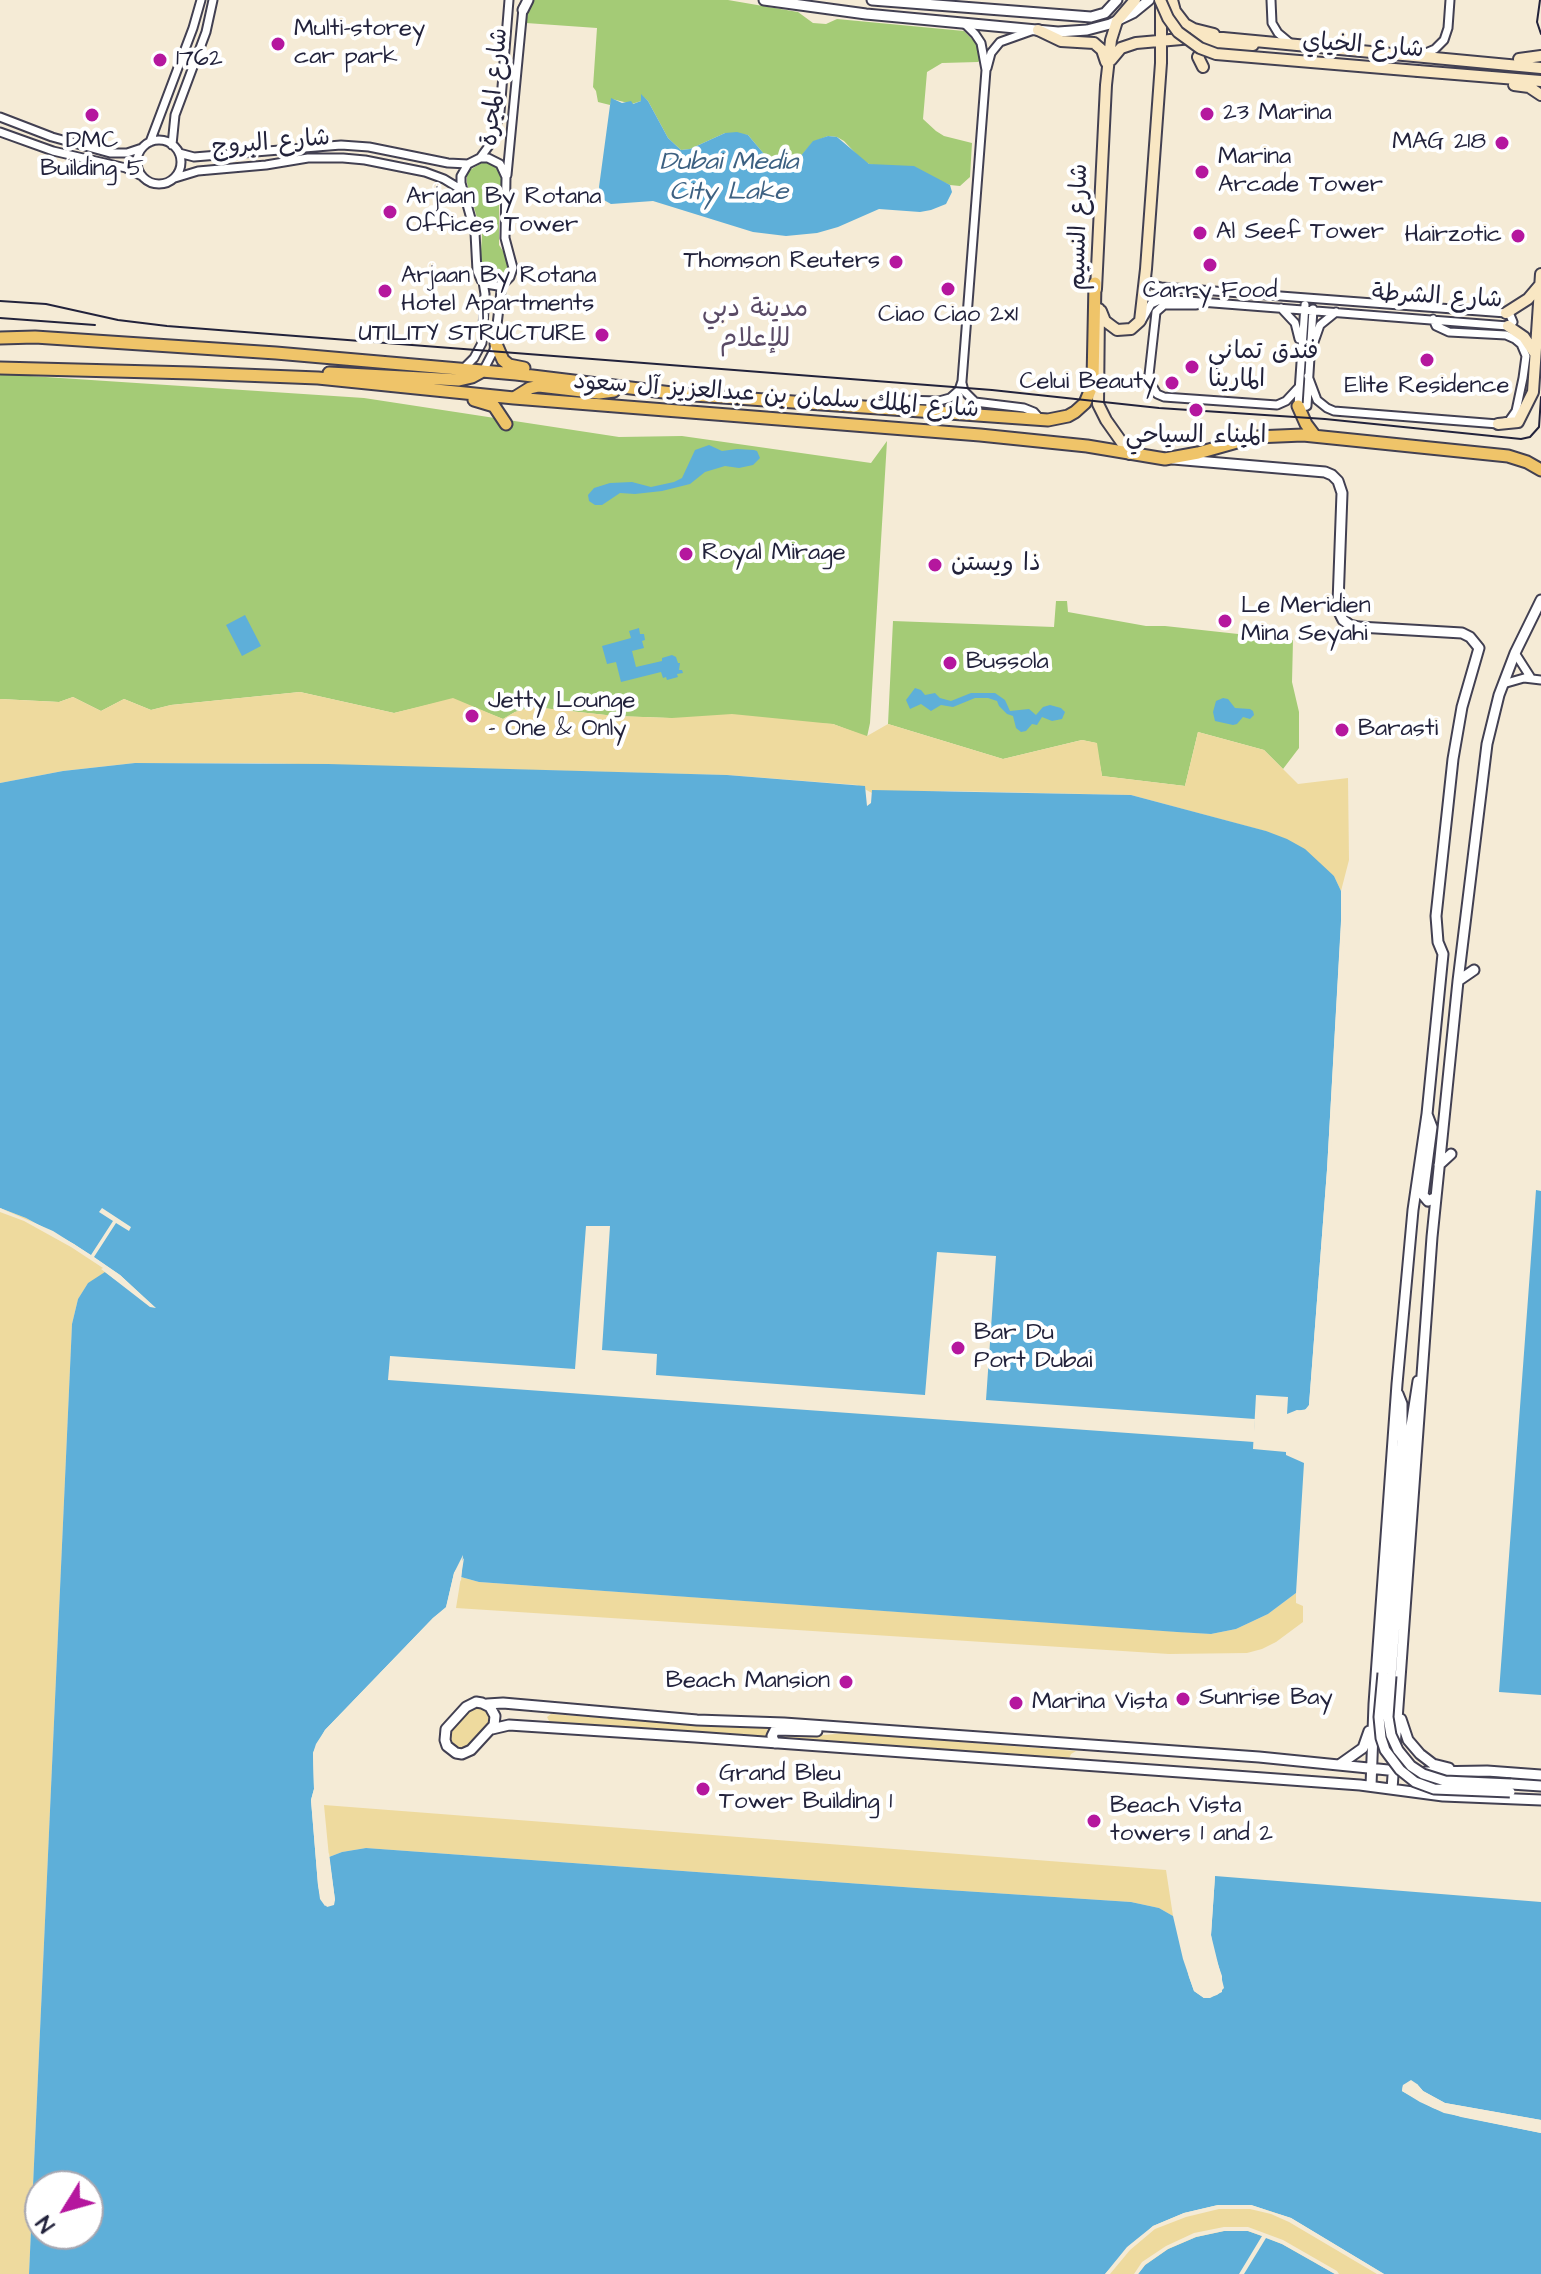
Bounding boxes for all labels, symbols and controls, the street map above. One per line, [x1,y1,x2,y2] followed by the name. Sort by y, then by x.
[294,16,425,72] place label: Multi-storey car park
[476,27,516,147] street label: شارع المجرة
[1301,28,1425,66] street label: شارع الخياي
[269,35,287,53] marker: Multi-storey car park
[176,46,223,74] place label: 1762
[151,51,169,69] marker: 1762
[1223,100,1332,128] place label: 23 Marina
[1198,105,1216,123] marker: 23 Marina
[83,106,101,124] marker: DMC Building 5
[211,124,331,164] street label: شارع البروج
[40,128,144,184] place label: DMC Building 5
[1392,129,1486,157] place label: MAG 218
[1493,134,1511,152] marker: MAG 218
[1218,144,1383,200] place label: Marina Arcade Tower
[660,148,798,210] water label: Dubai Media City Lake
[1064,163,1096,291] street label: شارع النسيم
[1193,163,1211,181] marker: Marina Arcade Tower
[406,184,601,240] place label: Arjaan By Rotana Offices Tower
[381,203,399,221] marker: Arjaan By Rotana Offices Tower
[1216,219,1384,247] place label: Al Seef Tower
[1404,222,1502,250] place label: Hairzotic
[1191,224,1209,242] marker: Al Seef Tower
[1509,227,1527,245] marker: Hairzotic
[684,248,880,276] place label: Thomson Reuters
[887,253,905,271] marker: Thomson Reuters
[1201,256,1219,274] marker: Carry Food
[401,263,596,319] place label: Arjaan By Rotana Hotel Apartments
[1143,278,1277,306] place label: Carry Food
[939,280,957,298] marker: Ciao Ciao 2x1
[1371,280,1503,316] street label: شارع الشرطة
[376,282,394,300] marker: Arjaan By Rotana Hotel Apartments
[702,295,808,356] district label: مدينة دبي للإعلام
[878,302,1018,330] place label: Ciao Ciao 2x1
[359,321,586,349] place label: UTILITY STRUCTURE
[593,326,611,344] marker: UTILITY STRUCTURE
[1208,339,1318,395] place label: فندق تماني المارينا
[1418,351,1436,369] marker: Elite Residence
[1183,358,1201,376] marker: فندق تماني المارينا
[572,368,980,426] street label: شارع الملك سلمان بن عبدالعزيز آل سعود
[1020,369,1156,397] place label: Celui Beauty
[1344,373,1510,401] place label: Elite Residence
[1163,374,1181,392] marker: Celui Beauty
[1187,401,1205,419] marker: الميناء السياحي
[1126,423,1266,451] place label: الميناء السياحي
[702,540,846,568] place label: Royal Mirage
[677,545,695,563] marker: Royal Mirage
[951,551,1041,579] place label: ذا ويستن
[926,556,944,574] marker: ذا ويستن
[1241,593,1371,649] place label: Le Meridien Mina Seyahi
[1216,612,1234,630] marker: Le Meridien Mina Seyahi
[966,649,1049,677] place label: Bussola
[941,654,959,672] marker: Bussola
[488,688,636,744] place label: Jetty Lounge - One & Only
[463,707,481,725] marker: Jetty Lounge - One & Only
[1358,716,1438,744] place label: Barasti
[1333,721,1351,739] marker: Barasti
[974,1320,1092,1376] place label: Bar Du Port Dubai
[949,1339,967,1357] marker: Bar Du Port Dubai
[666,1668,830,1696] place label: Beach Mansion
[837,1673,855,1691] marker: Beach Mansion
[1199,1685,1333,1713] place label: Sunrise Bay
[1032,1689,1167,1717] place label: Marina Vista
[1174,1690,1192,1708] marker: Sunrise Bay
[1007,1694,1025,1712] marker: Marina Vista
[719,1761,892,1817] place label: Grand Bleu Tower Building 1
[694,1780,712,1798] marker: Grand Bleu Tower Building 1
[1110,1793,1273,1849] place label: Beach Vista towers 1 and 2
[1085,1812,1103,1830] marker: Beach Vista towers 1 and 2
[24,2170,104,2250] north arrow
[30,2209,63,2238] text: N

